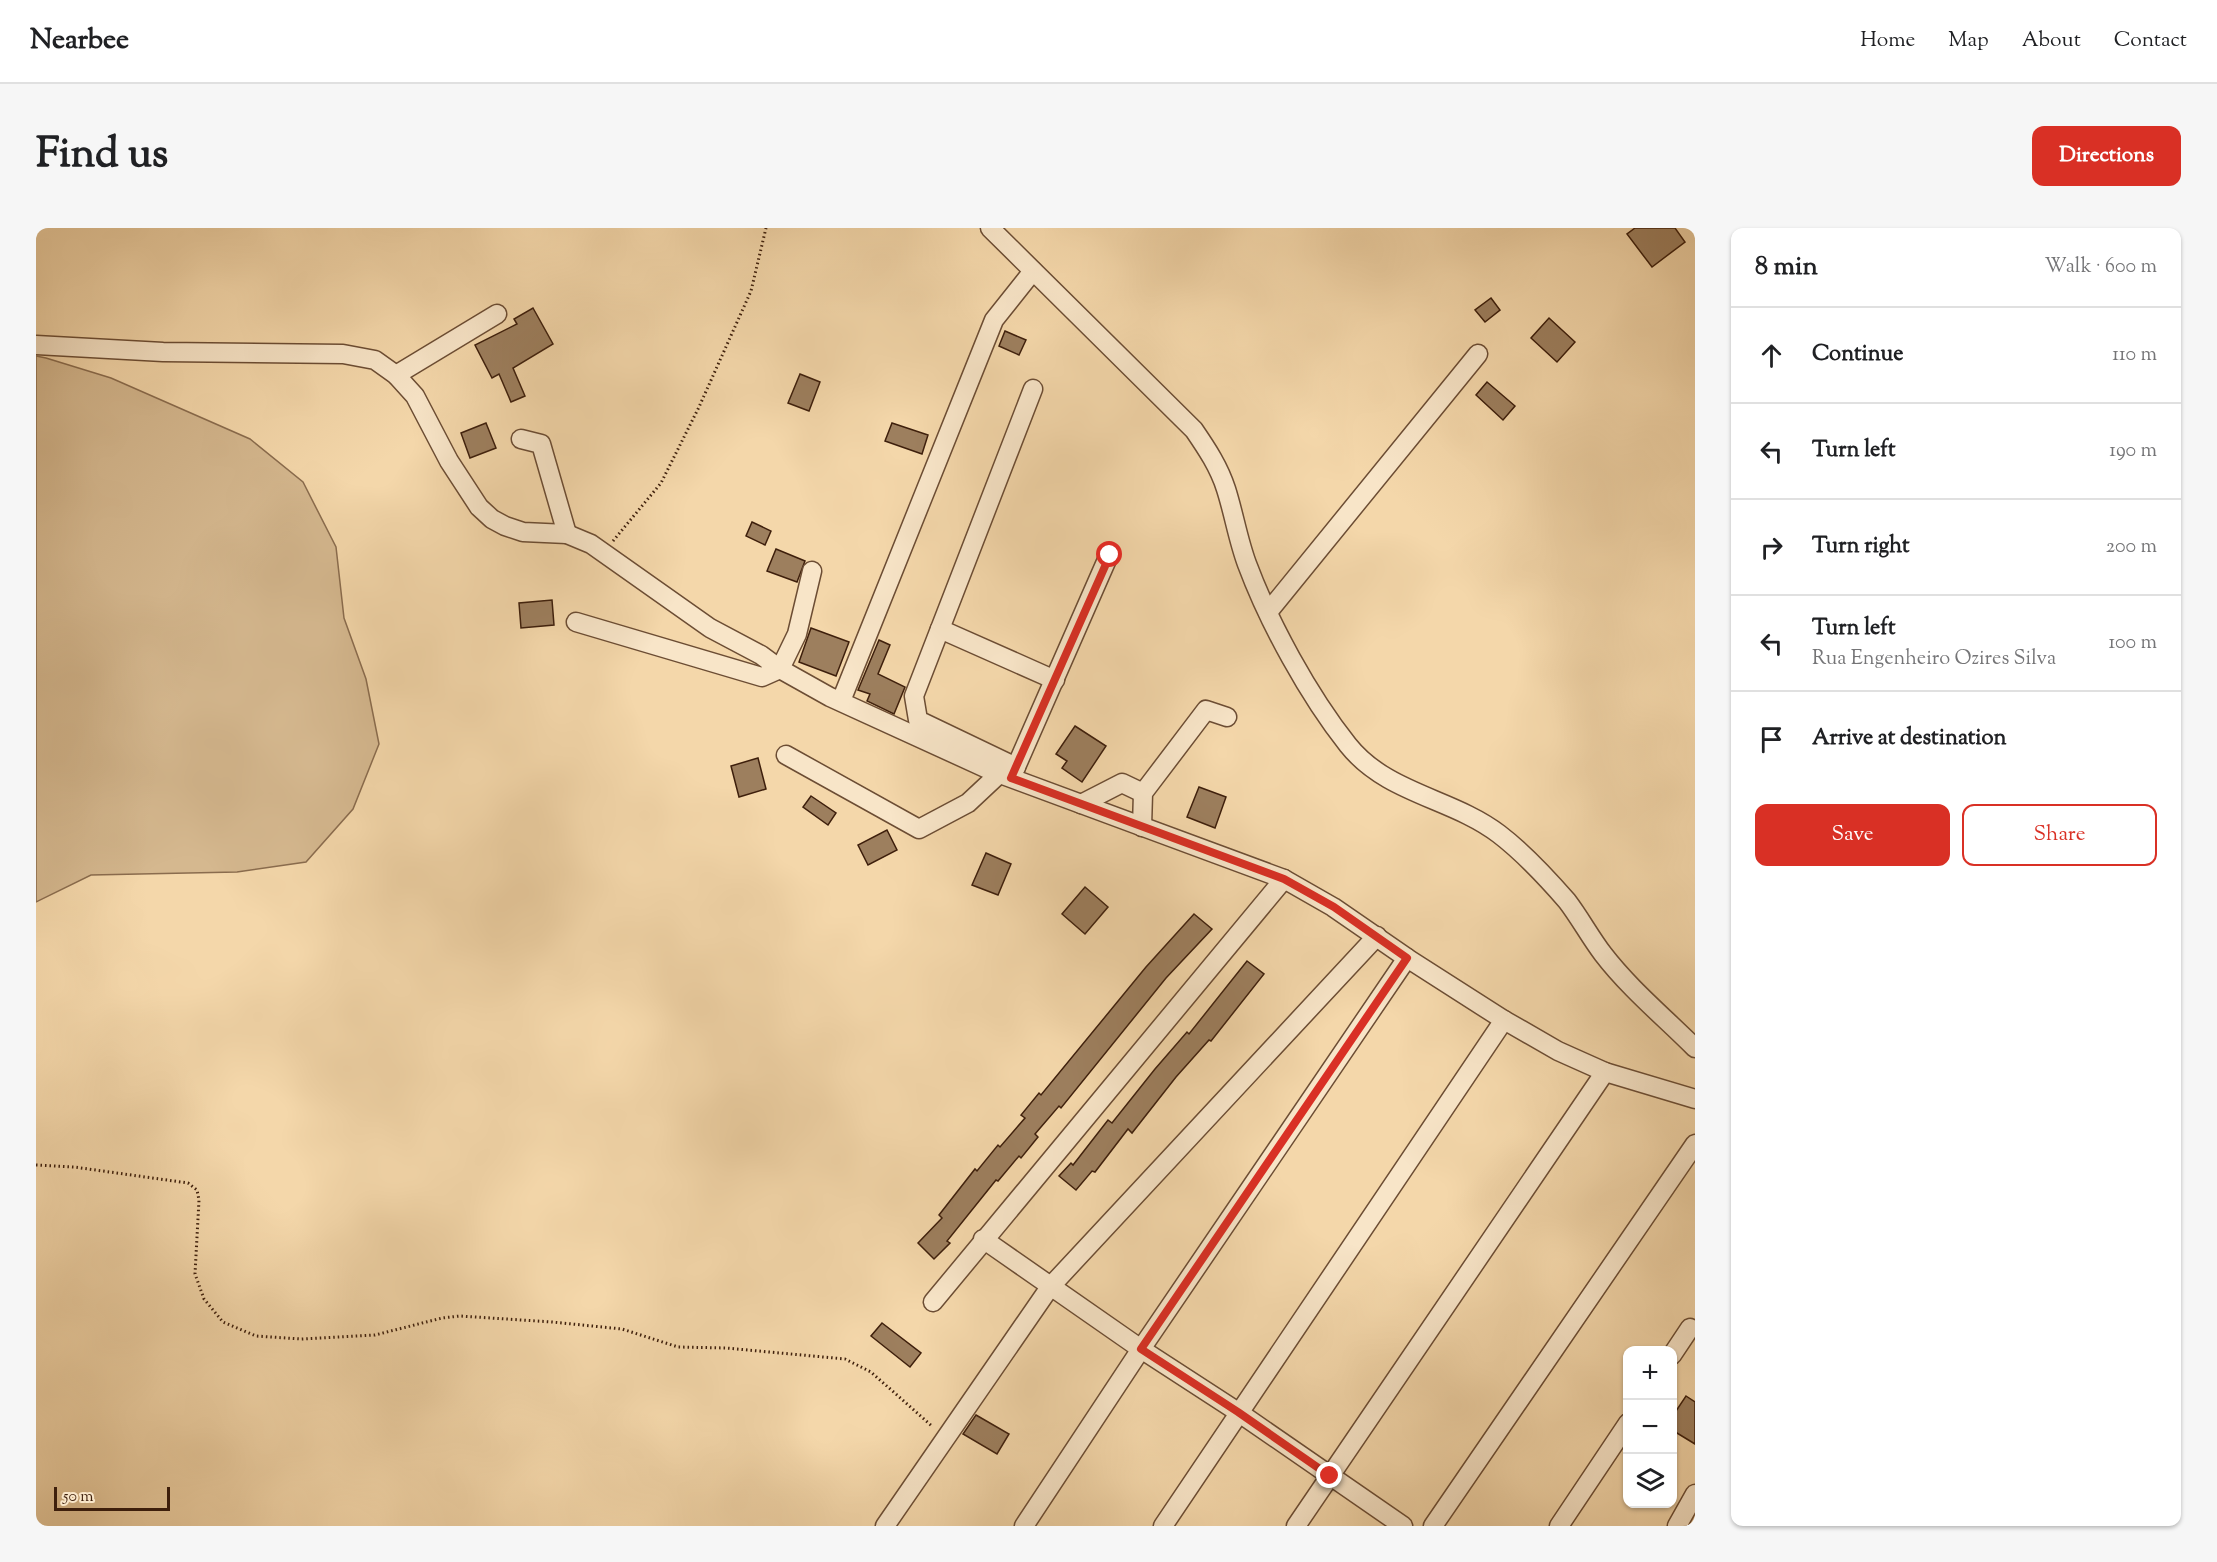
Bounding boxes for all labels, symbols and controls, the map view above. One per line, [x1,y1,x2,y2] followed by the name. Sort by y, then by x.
[30,21,129,61] text: Nearbee
[1860,26,1915,56] text: Home
[1948,26,1989,56] text: Map
[2022,26,2081,56] text: About
[2114,26,2187,56] text: Contact
[36,126,168,186] text: Find us
[2032,126,2181,186] button: Directions
[1755,249,1818,286] text: 8 min
[2045,253,2157,282] text: Walk · 600 m
[1755,339,1788,372] icon: ahead
[1812,339,1903,371] text: Continue
[2112,341,2157,370] text: 110 m
[1755,435,1788,468] icon: left
[1812,435,1895,467] text: Turn left
[2109,437,2157,466] text: 190 m
[1755,531,1788,564] icon: right
[1812,531,1909,563] text: Turn right
[2106,533,2157,562] text: 200 m
[1096,541,1122,567] route start
[1812,613,1895,645] text: Turn left
[1755,627,1788,660] icon: left
[2108,629,2157,658] text: 100 m
[1812,645,2056,674] text: Rua Engenheiro Ozires Silva
[1755,723,1788,756] icon: arrive
[1812,723,2007,755] text: Arrive at destination
[1755,804,1950,866] button: Save
[1962,804,2157,866] button: Share
[1623,1346,1677,1508] map controls
[1623,1346,1677,1400] button: +
[1623,1400,1677,1454] button: −
[1623,1454,1677,1508] button: layers
[1316,1462,1342,1488] route end
[54,1484,170,1512] scale bar
[63,1486,94,1509] text: 50 m

